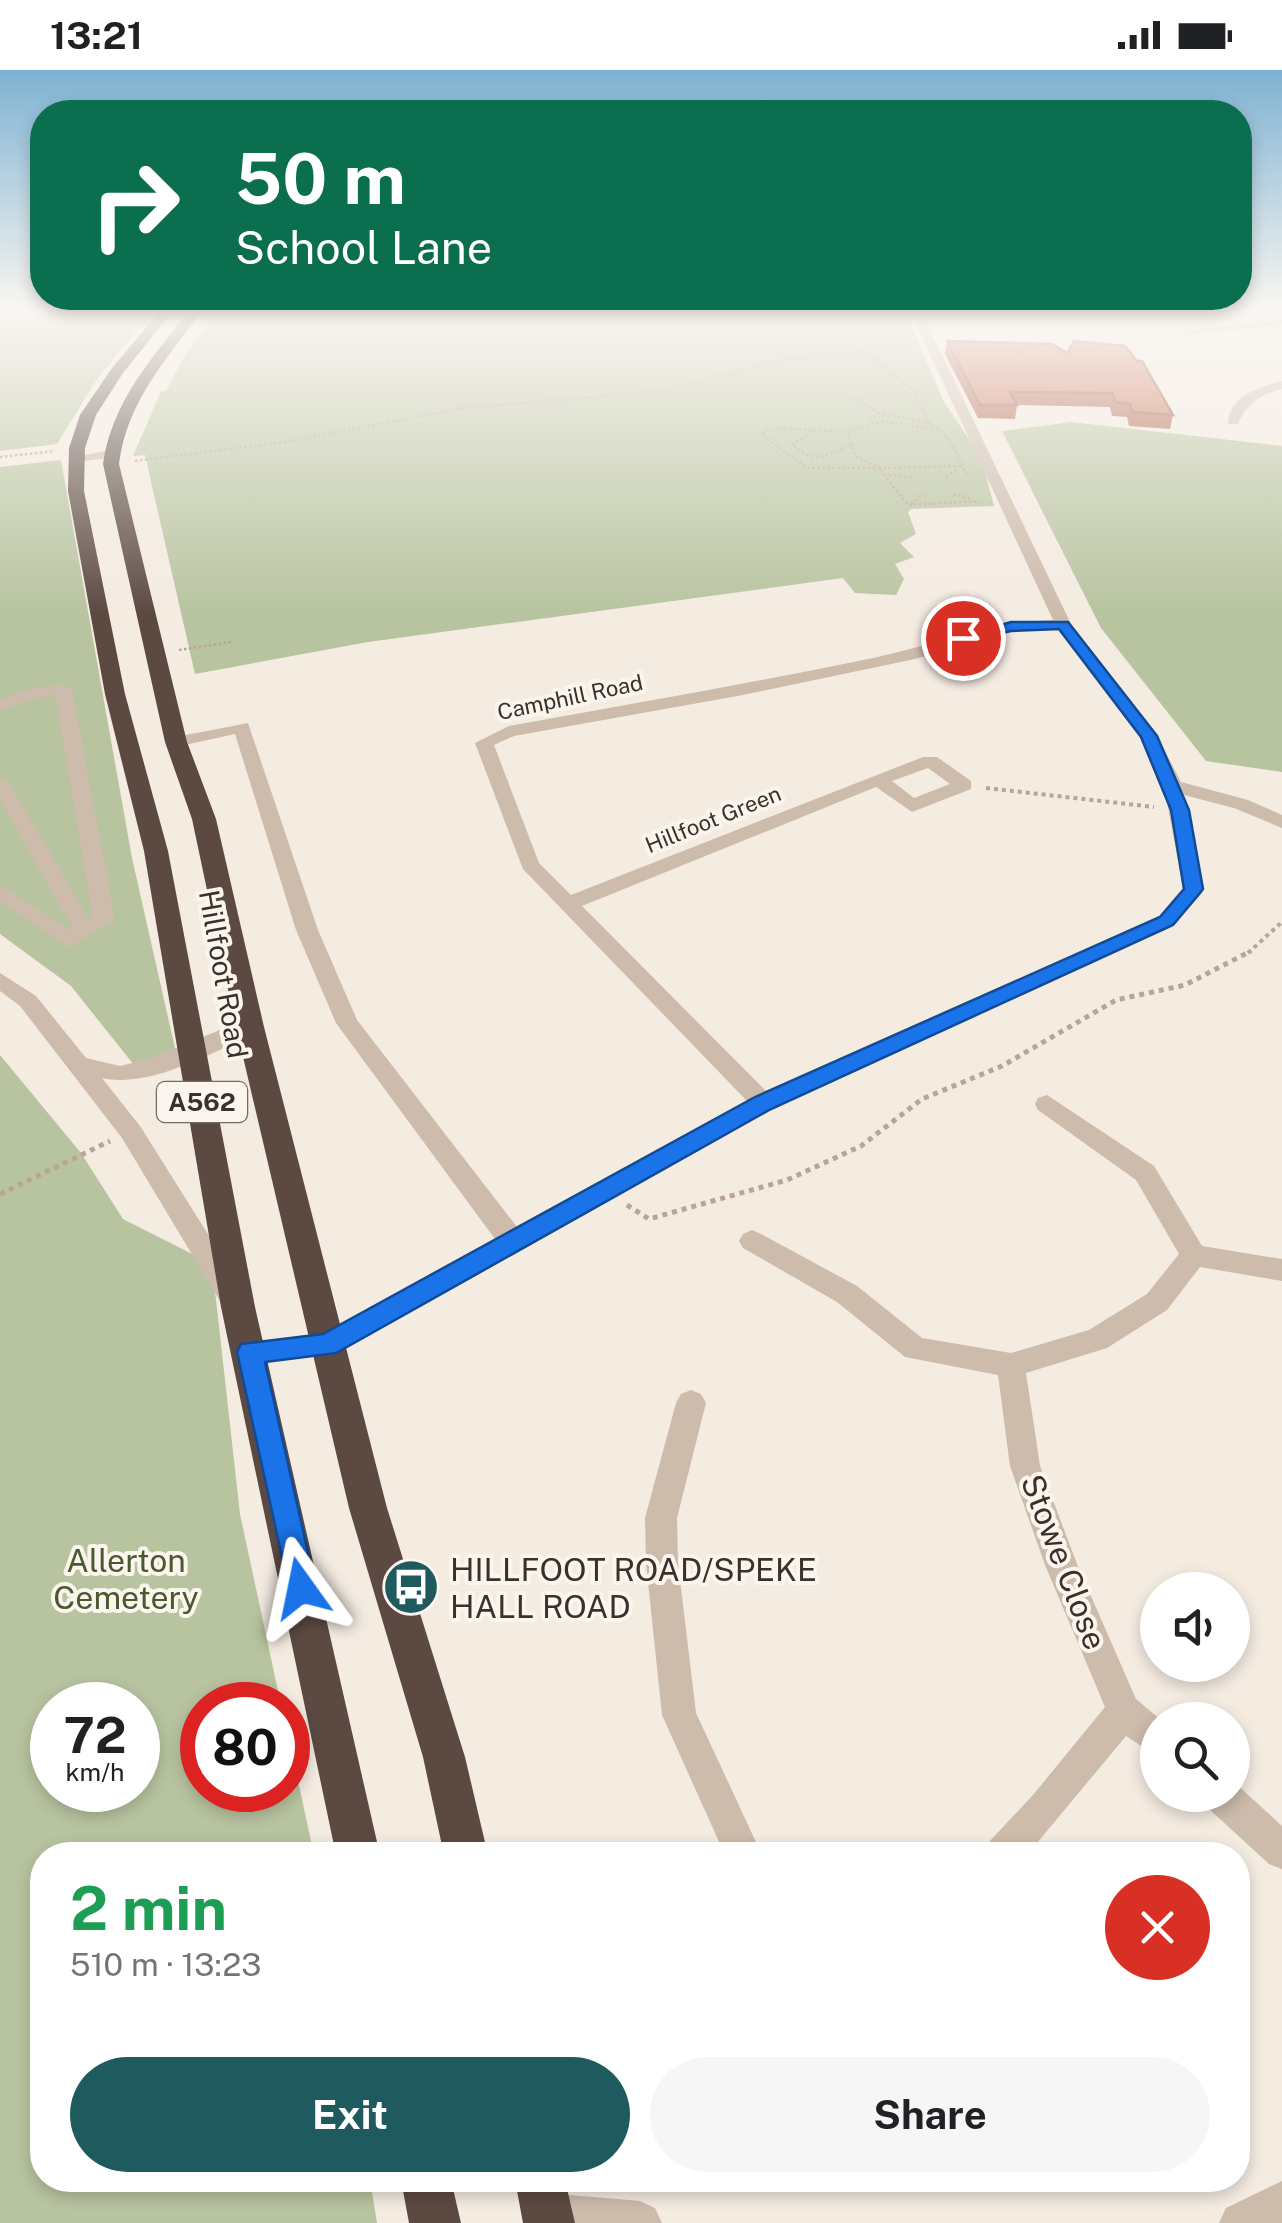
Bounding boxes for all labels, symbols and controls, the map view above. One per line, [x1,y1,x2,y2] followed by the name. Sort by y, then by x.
[50,13,143,58] text: 13:21
[235,137,406,220] text: 50 m
[70,140,200,270] icon: right
[235,221,492,274] text: School Lane
[921,596,1006,681] pin
[936,611,991,666] icon: arrive
[495,669,645,725] street label: Camphill Road
[641,780,785,858] street label: Hillfoot Green
[193,887,255,1061] street label: Hillfoot Road
[157,1082,247,1122] road number: A562
[1014,1469,1114,1655] street label: Stowe Close
[249,1536,353,1640] position arrow
[53,1542,199,1616] park label: Allerton Cemetery
[450,1551,817,1625] place label: HILLFOOT ROAD/SPEKE HALL ROAD
[381,1557,441,1617] bus stop icon: HILLFOOT ROAD/SPEKE HALL ROAD
[1140,1572,1250,1812] map controls
[1140,1572,1250,1682] button: sound
[180,1682,310,1812] speed limit sign: 80
[1140,1702,1250,1812] button: search
[63,1705,127,1764] text: 72
[66,1757,124,1787] text: km/h
[70,1873,227,1944] text: 2 min
[1105,1875,1210,1980] button: close
[70,1946,262,1983] text: 510 m · 13:23
[70,2057,630,2172] button: Exit
[650,2057,1210,2172] button: Share

